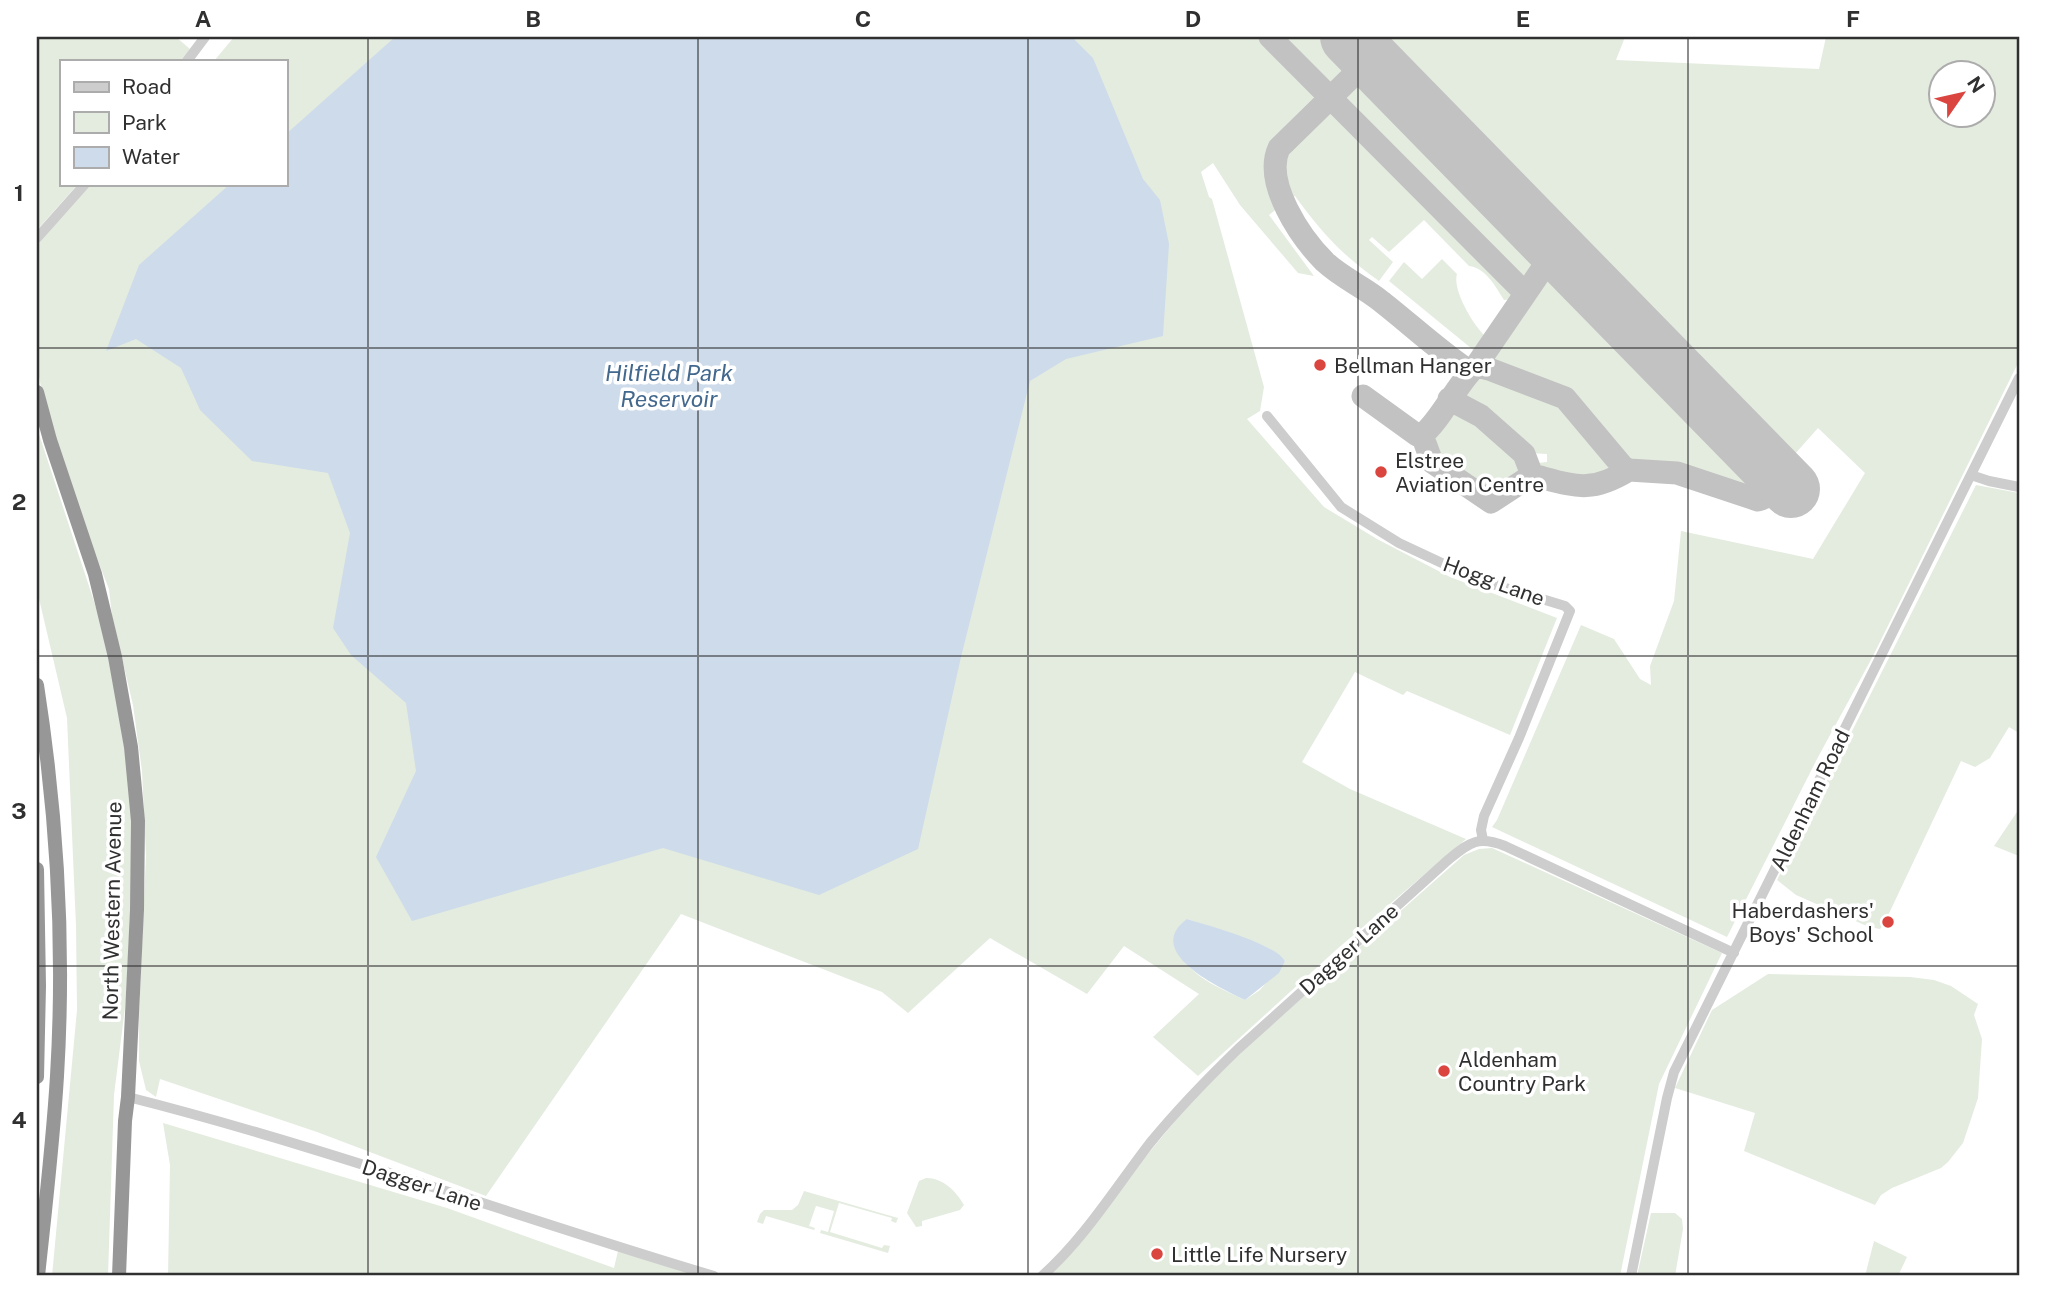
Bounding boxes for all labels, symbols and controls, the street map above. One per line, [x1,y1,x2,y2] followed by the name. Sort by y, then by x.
[195,5,212,32] text: A
[525,5,541,32] text: B
[855,5,871,32] text: C
[1185,5,1201,32] text: D
[1516,5,1530,32] text: E
[1846,5,1860,32] text: F
[60,60,287,186] legend
[1926,60,1996,130] north arrow
[1963,72,1989,97] text: N
[122,74,172,99] text: Road
[122,110,167,135] text: Park
[122,144,180,169] text: Water
[14,179,24,206] text: 1
[1334,353,1492,378] place label: Bellman Hanger
[1312,357,1328,373] marker: Bellman Hanger
[605,359,734,412] water label: Hilfield Park Reservoir
[1395,448,1544,497] place label: Elstree Aviation Centre
[1373,464,1389,480] marker: Elstree Aviation Centre
[12,488,26,515] text: 2
[1440,551,1548,611] street label: Hogg Lane
[1765,725,1855,875] street label: Aldenham Road
[11,797,27,824] text: 3
[98,801,126,1021] street label: North Western Avenue
[1294,898,1404,1000] street label: Dagger Lane
[1731,898,1874,947] place label: Haberdashers' Boys' School
[1880,914,1896,930] marker: Haberdashers' Boys' School
[1458,1047,1586,1096] place label: Aldenham Country Park
[1436,1063,1452,1079] marker: Aldenham Country Park
[11,1106,27,1133] text: 4
[359,1154,485,1216] street label: Dagger Lane
[1171,1242,1347,1267] place label: Little Life Nursery
[1149,1246,1165,1262] marker: Little Life Nursery

